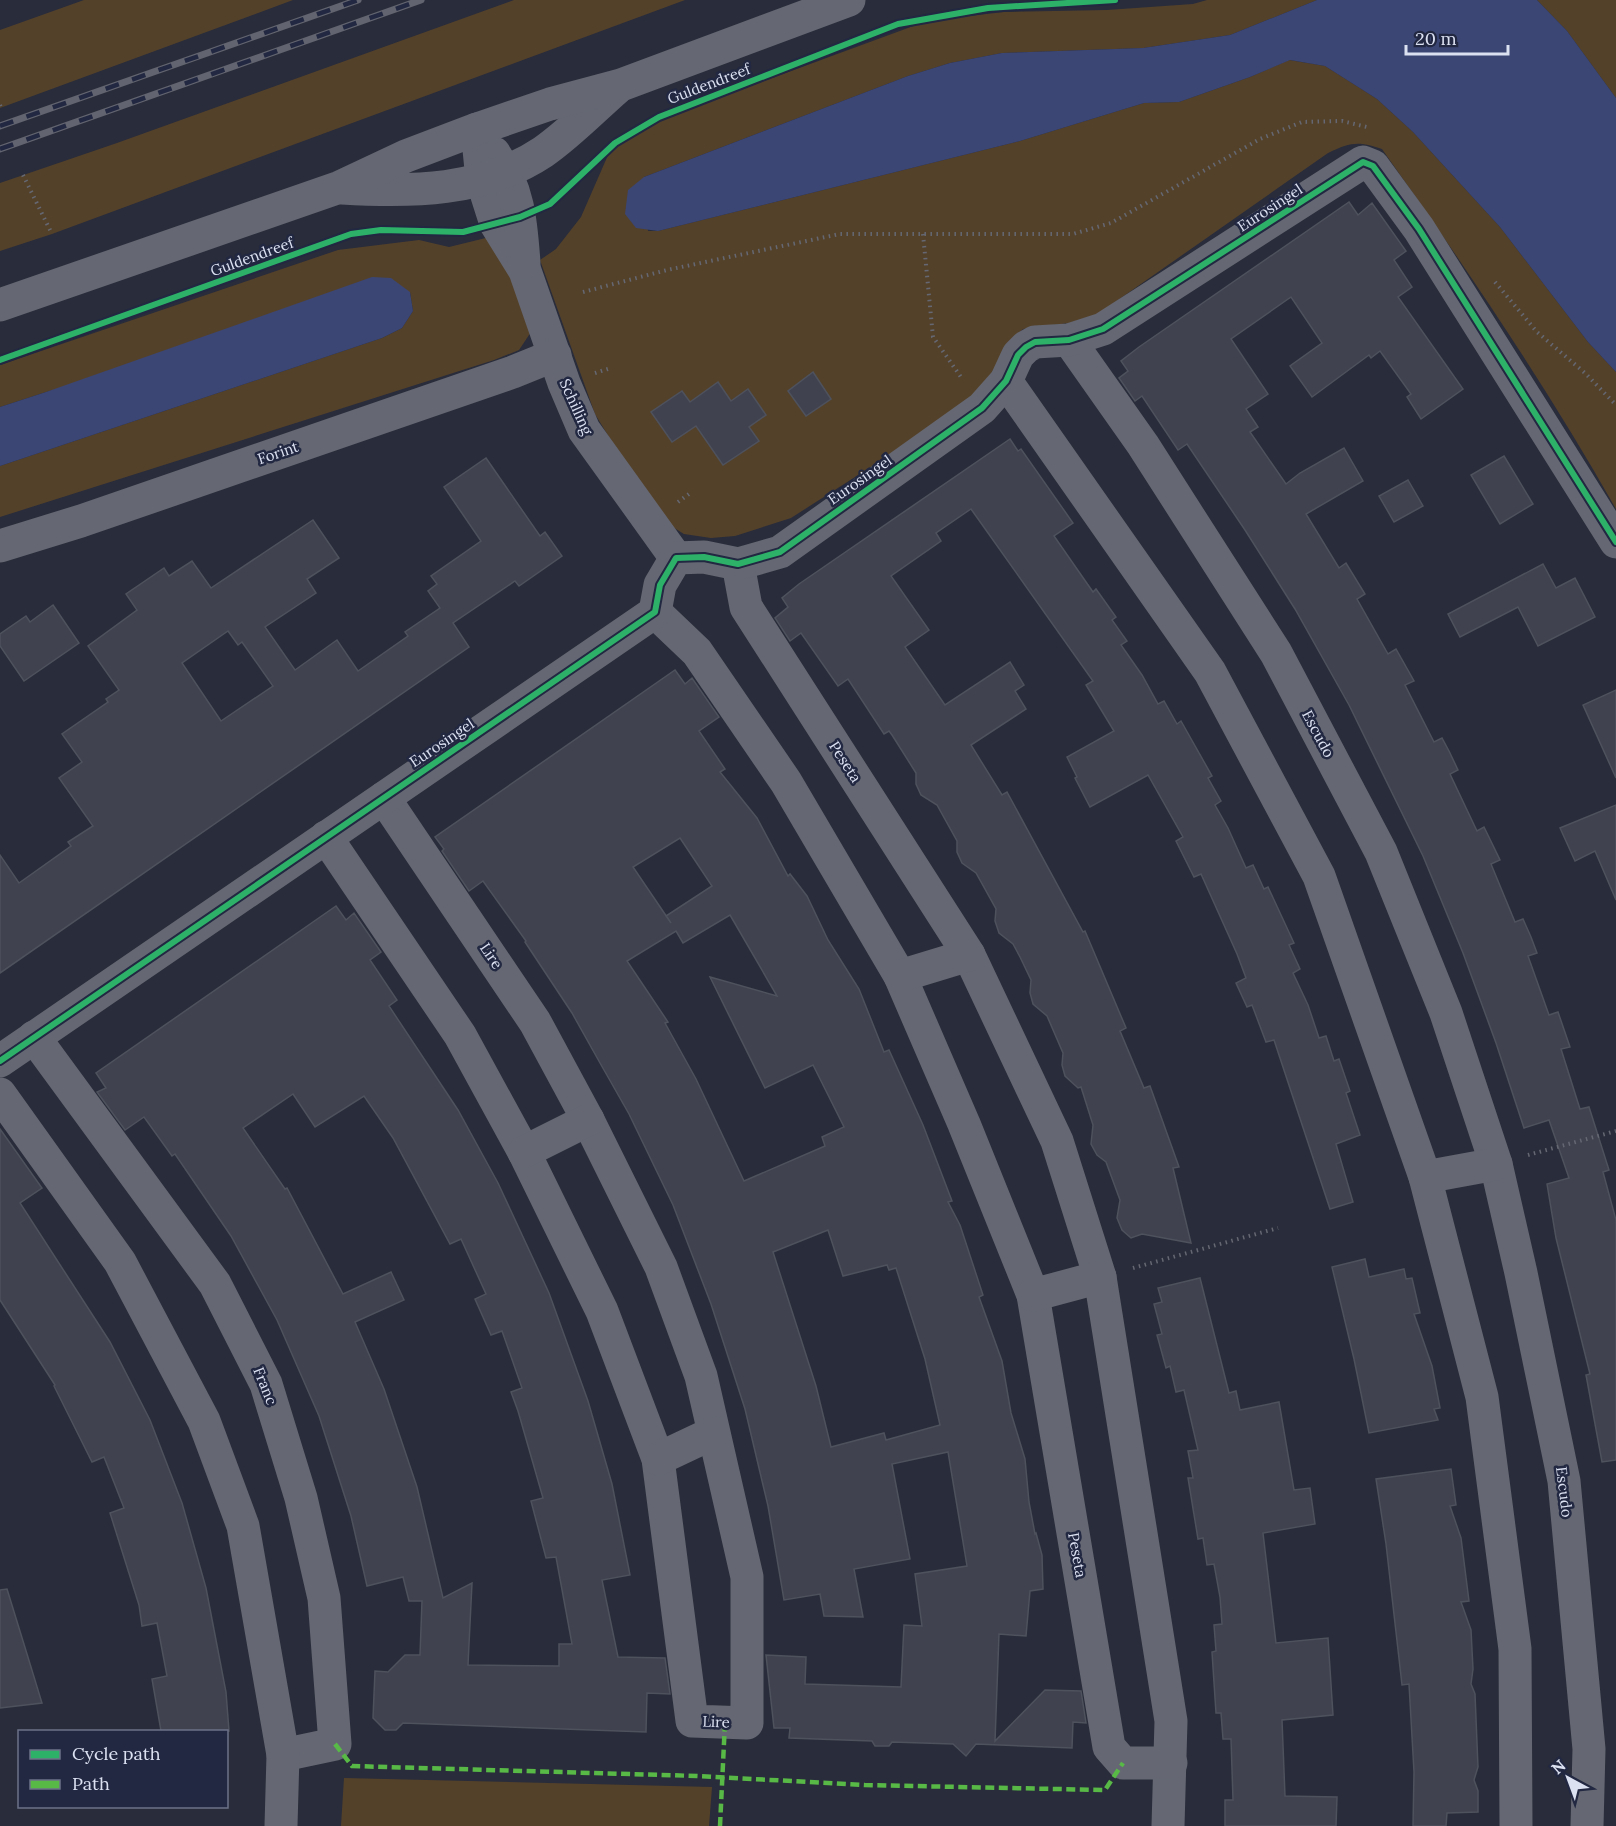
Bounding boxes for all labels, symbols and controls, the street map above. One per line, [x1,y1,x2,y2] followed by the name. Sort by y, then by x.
[1406,18,1508,56] scale bar
[1415,27,1457,50] text: 20 m
[665,59,754,108] street label: Guldendreef
[1234,179,1306,236] street label: Eurosingel
[208,232,297,280] street label: Guldendreef
[556,376,598,438] street label: Schilling
[255,437,301,468] street label: Forint
[824,451,895,509] street label: Eurosingel
[1298,707,1339,761] street label: Escudo
[406,714,478,771] street label: Eurosingel
[825,737,866,786] street label: Peseta
[476,939,507,972] street label: Lire
[249,1364,282,1408] street label: Franc
[1552,1465,1577,1519] street label: Escudo
[1064,1531,1091,1579] street label: Peseta
[702,1712,730,1731] street label: Lire
[18,1730,228,1808] legend
[72,1742,161,1765] text: Cycle path
[1538,1748,1598,1808] north arrow
[1547,1755,1569,1778] text: N
[72,1772,110,1795] text: Path

